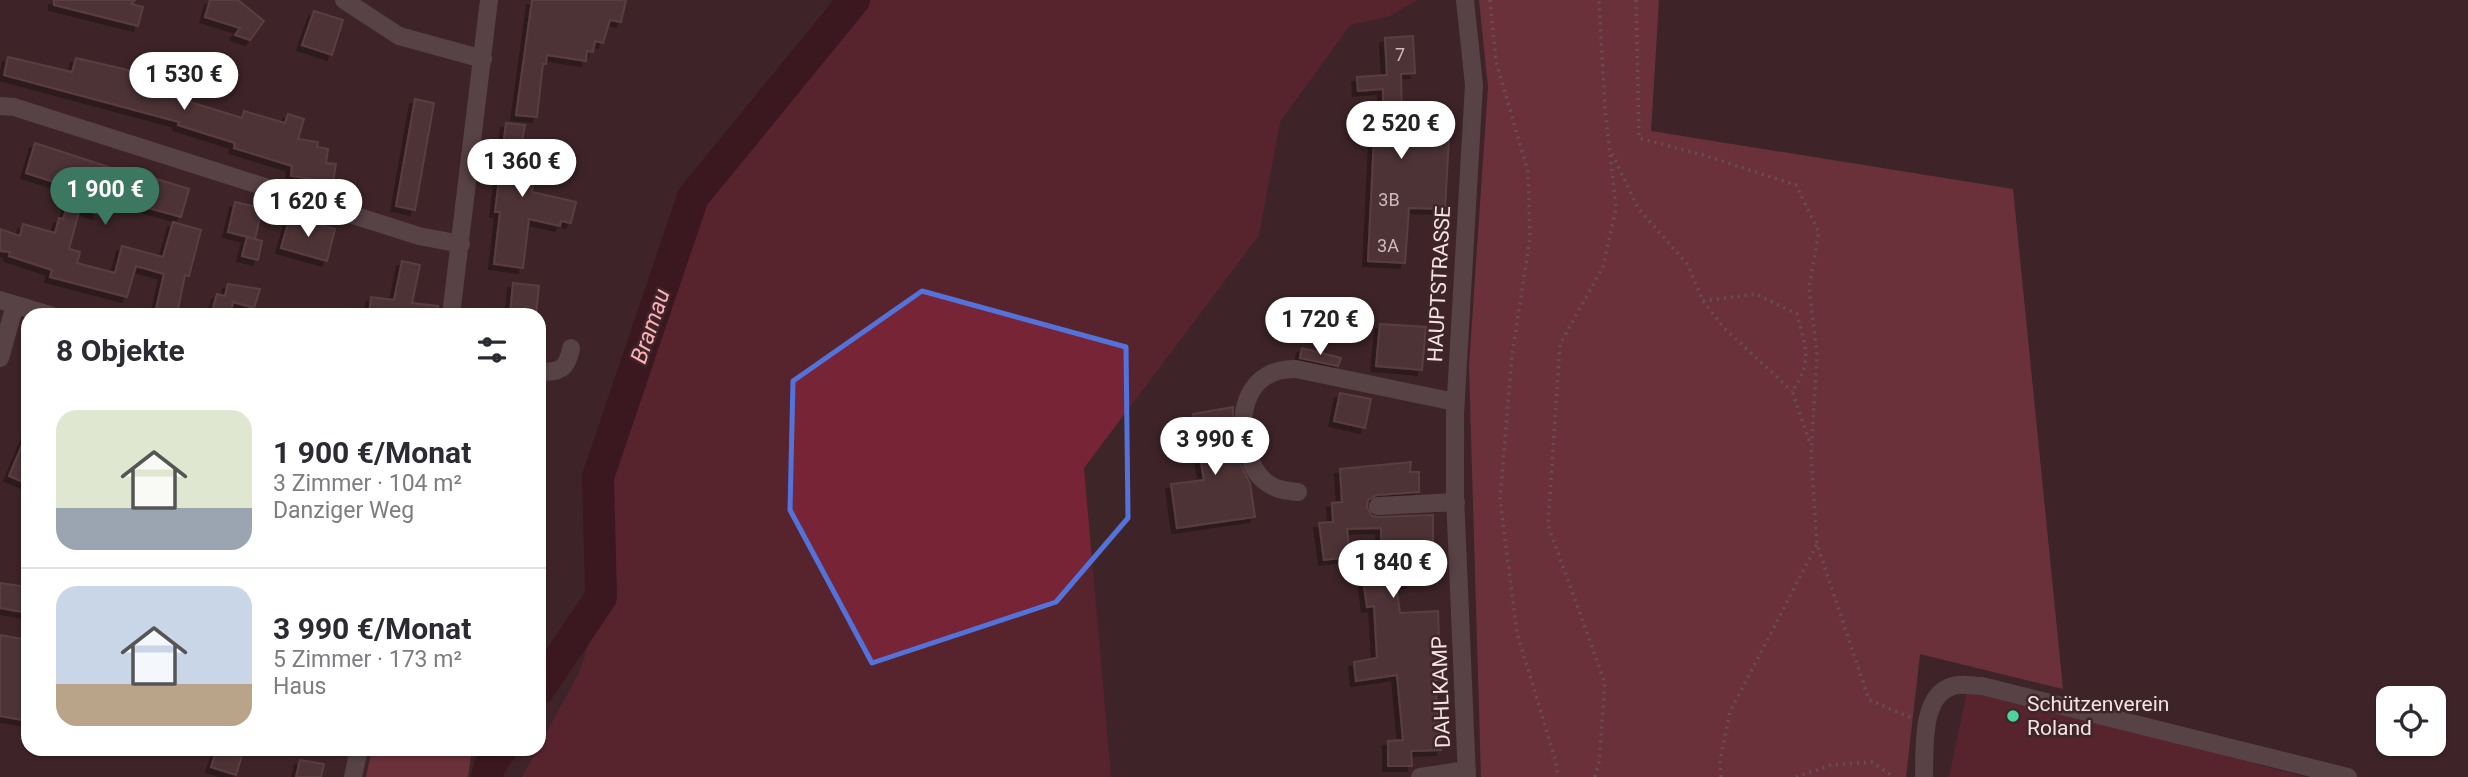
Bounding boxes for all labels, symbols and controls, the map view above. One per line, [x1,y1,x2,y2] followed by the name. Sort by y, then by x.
[1395,44,1405,65] house number: 7
[119,52,249,112] pin: 1 530 €
[145,61,223,88] text: 1 530 €
[1336,102,1466,161] pin: 2 520 €
[1362,110,1440,137] text: 2 520 €
[457,140,587,199] pin: 1 360 €
[483,148,561,175] text: 1 360 €
[40,168,170,227] pin: 1 900 €
[66,176,144,203] text: 1 900 €
[243,180,373,239] pin: 1 620 €
[269,188,347,215] text: 1 620 €
[1378,189,1400,210] house number: 3B
[1423,205,1455,363] street label: HAUPTSTRASSE
[1377,235,1399,256] house number: 3A
[625,285,676,367] water label: Bramau
[1255,298,1385,357] pin: 1 720 €
[1281,306,1359,333] text: 1 720 €
[473,331,511,369] icon: filters
[56,333,185,368] text: 8 Objekte
[1150,418,1280,477] pin: 3 990 €
[1176,426,1254,453] text: 3 990 €
[273,435,471,470] text: 1 900 €/Monat
[112,438,196,522] icon: home
[273,470,462,497] text: 3 Zimmer · 104 m²
[273,497,414,524] text: Danziger Weg
[1328,540,1458,600] pin: 1 840 €
[1354,549,1432,576] text: 1 840 €
[273,611,471,646] text: 3 990 €/Monat
[112,614,196,698] icon: home
[1427,636,1455,748] street label: DAHLKAMP
[273,646,462,673] text: 5 Zimmer · 173 m²
[273,673,326,700] text: Haus
[2376,686,2446,756] map controls
[2376,686,2446,756] button: locate
[2027,692,2169,740] place label: Schützenverein Roland
[2005,708,2021,724] marker: Schützenverein Roland

